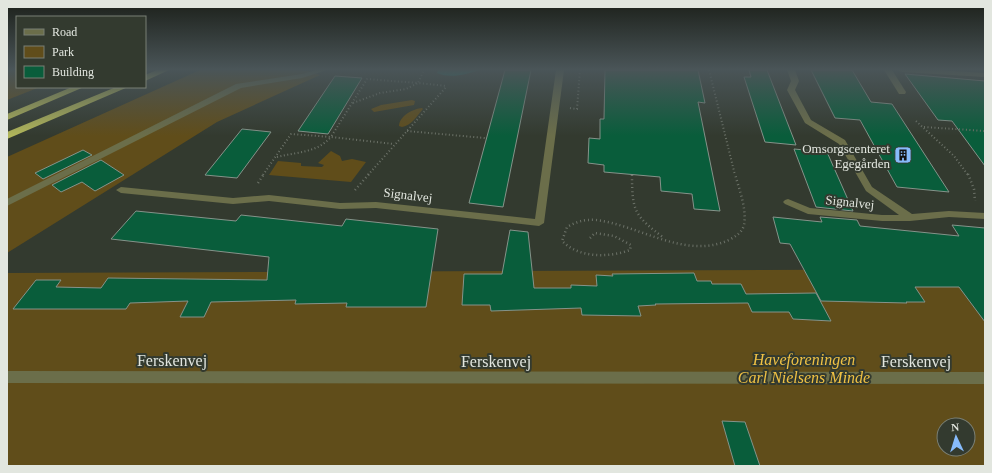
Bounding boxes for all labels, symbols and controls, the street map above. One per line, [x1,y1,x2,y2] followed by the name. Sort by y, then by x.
[16,16,146,88] legend
[52,25,77,39] text: Road
[52,45,74,59] text: Park
[52,65,94,79] text: Building
[802,141,890,171] place label: Omsorgscenteret Egegården
[893,145,913,165] building icon: Omsorgscenteret Egegården
[383,185,433,205] street label: Signalvej
[825,192,875,212] street label: Signalvej
[738,351,870,386] park label: Haveforeningen Carl Nielsens Minde
[137,352,207,370] street label: Ferskenvej
[461,353,531,371] street label: Ferskenvej
[881,353,951,371] street label: Ferskenvej
[936,417,976,457] north arrow
[951,421,960,433] text: N

